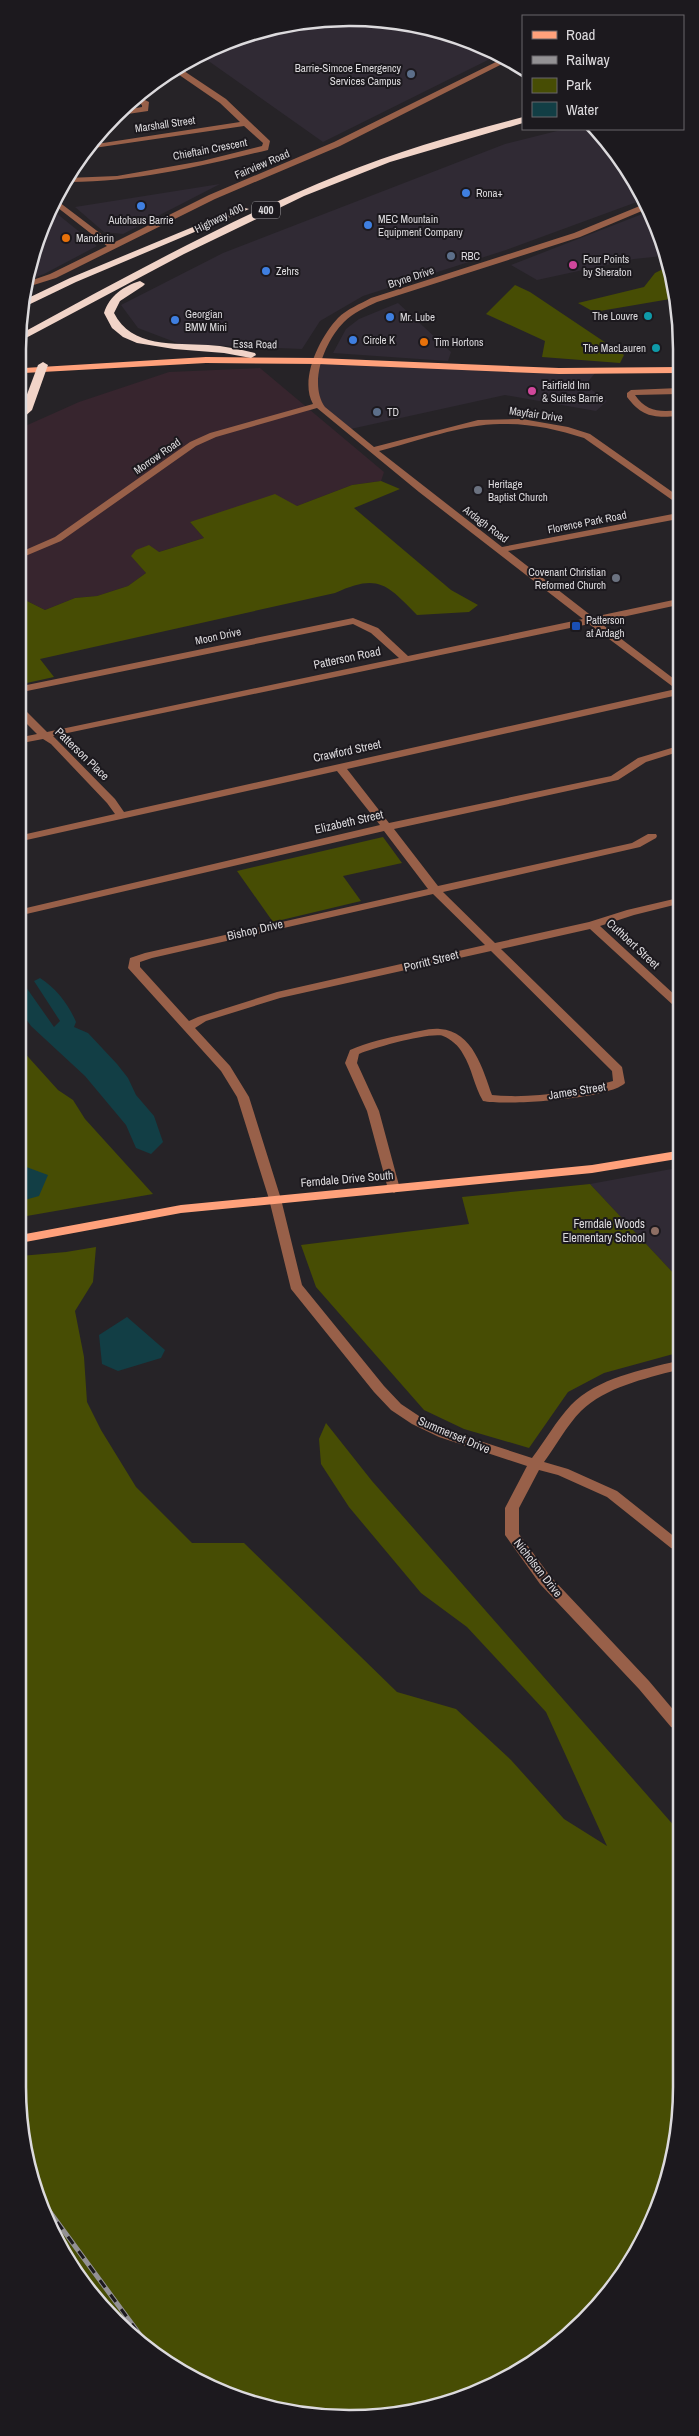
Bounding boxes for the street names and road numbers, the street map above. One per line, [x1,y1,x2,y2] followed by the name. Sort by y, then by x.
[134,113,196,135] street label: Marshall Street
[172,135,249,163] street label: Chieftain Crescent
[232,146,292,182] street label: Fairview Road
[192,200,246,236] street label: Highway 400
[252,202,280,218] road number: 400
[386,263,436,291] street label: Bryne Drive
[233,337,277,351] street label: Essa Road
[508,403,564,425] street label: Mayfair Drive
[131,435,183,477] street label: Morrow Road
[460,502,511,546] street label: Ardagh Road
[546,507,628,537] street label: Florence Park Road
[194,624,242,648] street label: Moon Drive
[312,643,382,673] street label: Patterson Road
[51,724,113,784] street label: Patterson Place
[312,736,383,766] street label: Crawford Street
[313,806,385,838] street label: Elizabeth Street
[603,915,663,973] street label: Cuthbert Street
[225,916,285,944] street label: Bishop Drive
[402,946,460,976] street label: Porritt Street
[547,1079,607,1103] street label: James Street
[300,1167,394,1191] street label: Ferndale Drive South
[416,1413,492,1457] street label: Summerset Drive
[510,1535,566,1601] street label: Nicholson Drive

